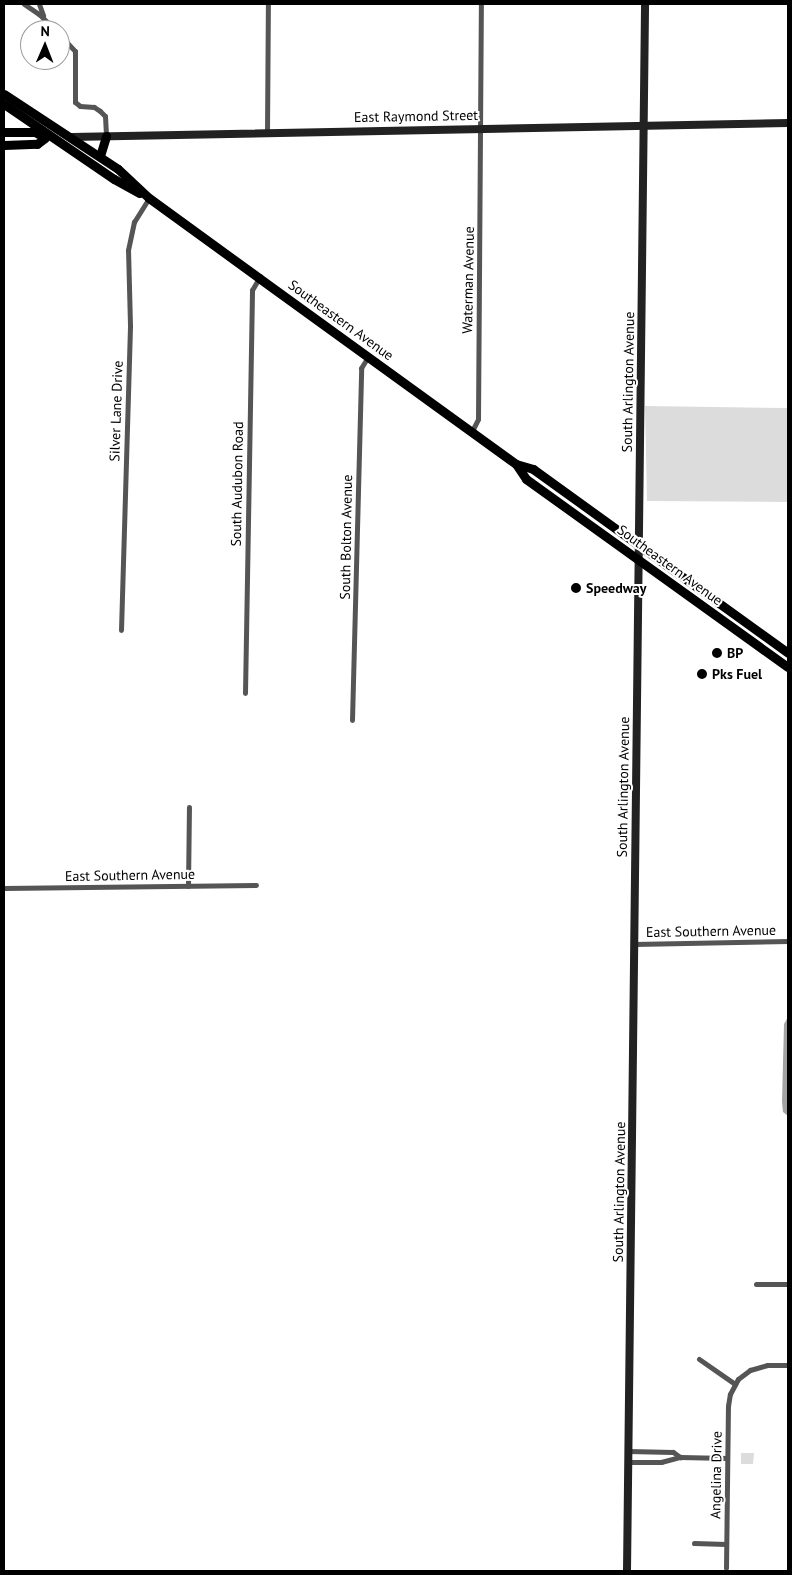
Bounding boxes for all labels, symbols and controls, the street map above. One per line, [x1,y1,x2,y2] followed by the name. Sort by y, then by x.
[20,20,70,70] north arrow
[40,22,50,40] text: N
[354,107,478,125] street label: East Raymond Street
[459,226,477,334] street label: Waterman Avenue
[285,276,397,364] street label: Southeastern Avenue
[618,311,638,453] street label: South Arlington Avenue
[106,360,126,462] street label: Silver Lane Drive
[228,421,246,547] street label: South Audubon Road
[337,474,355,600] street label: South Bolton Avenue
[614,521,726,609] street label: Southeastern Avenue
[586,580,646,596] place label: Speedway
[570,582,582,594] marker: Speedway
[727,645,743,661] place label: BP
[711,647,723,659] marker: BP
[712,666,762,682] place label: Pks Fuel
[696,668,708,680] marker: Pks Fuel
[613,716,633,858] street label: South Arlington Avenue
[65,865,195,885] street label: East Southern Avenue
[646,921,776,941] street label: East Southern Avenue
[609,1121,629,1263] street label: South Arlington Avenue
[707,1431,725,1519] street label: Angelina Drive

